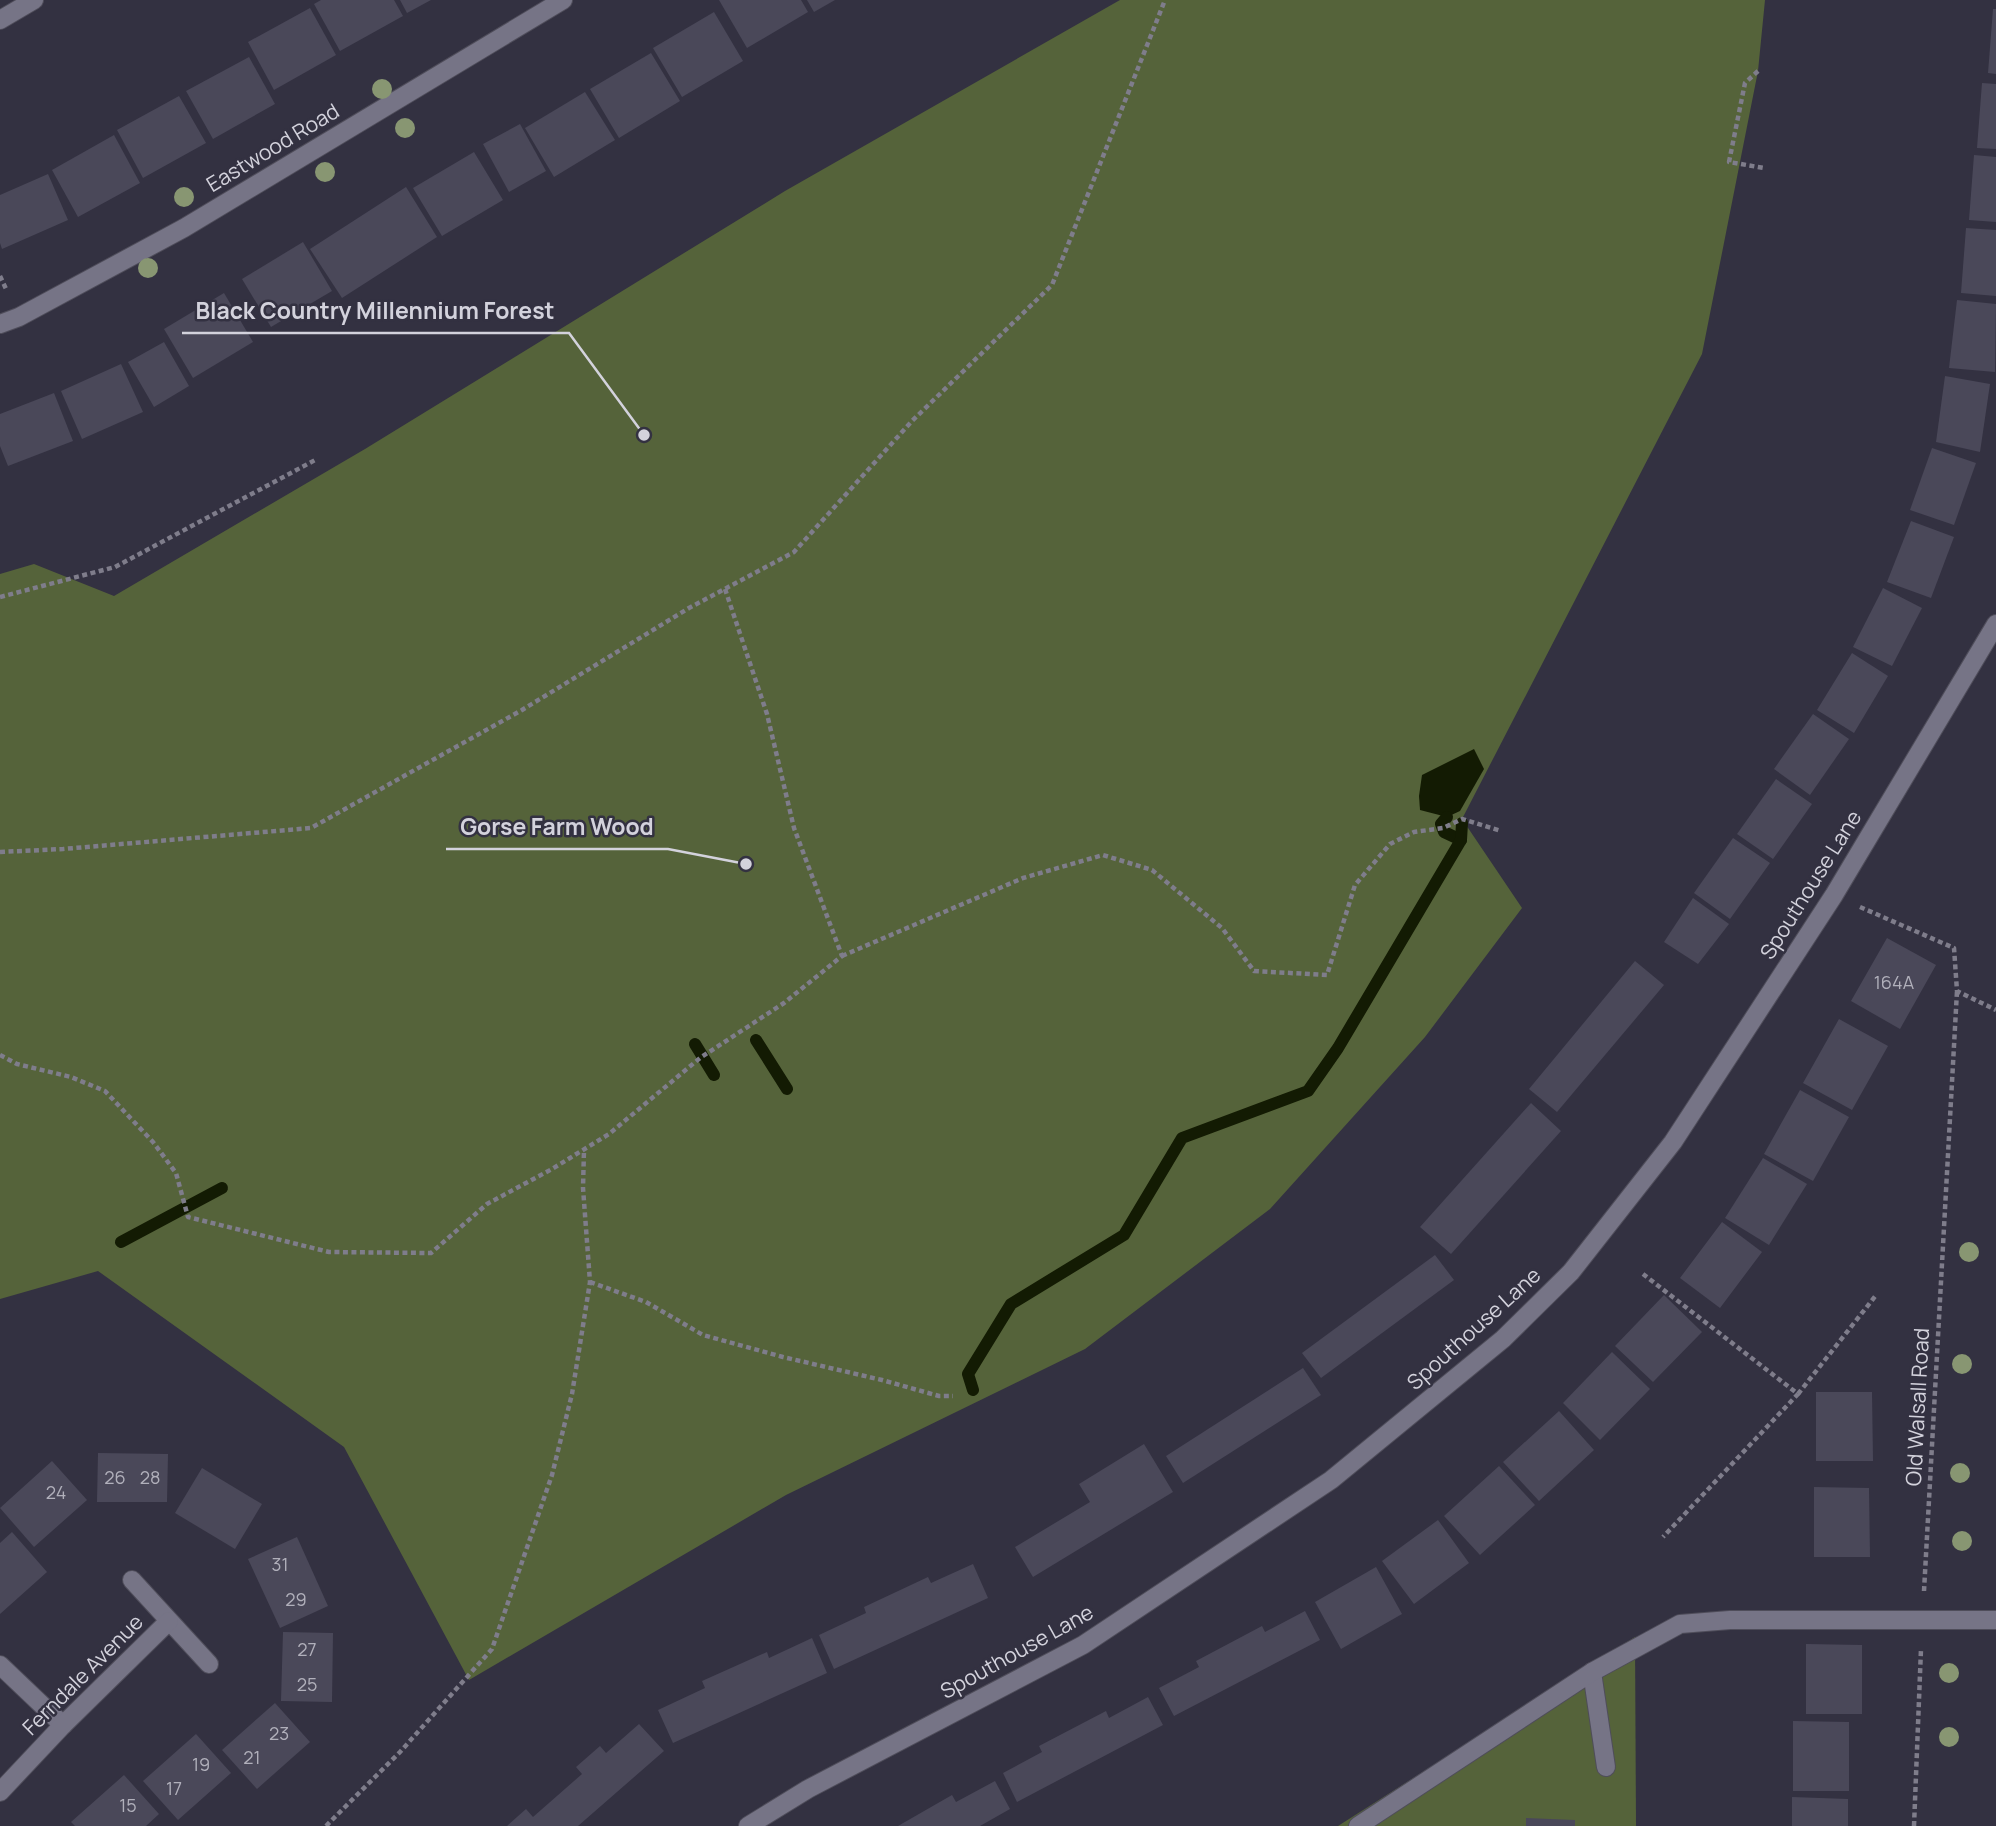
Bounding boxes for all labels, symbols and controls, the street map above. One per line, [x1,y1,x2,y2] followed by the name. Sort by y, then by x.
[201,97,344,198] street label: Eastwood Road
[182,289,569,333] callout: Black Country Millennium Forest
[195,294,555,326] text: Black Country Millennium Forest
[446,805,668,849] callout: Gorse Farm Wood
[1753,805,1867,964] street label: Spouthouse Lane
[460,810,654,842] text: Gorse Farm Wood
[1874,970,1915,994] house number: 164A
[1401,1261,1546,1396] street label: Spouthouse Lane
[1899,1327,1935,1487] street label: Old Walsall Road
[104,1465,126,1489] house number: 26
[140,1465,160,1489] house number: 28
[46,1480,66,1504] house number: 24
[272,1552,288,1576] house number: 31
[285,1587,307,1611] house number: 29
[935,1598,1098,1705] street label: Spouthouse Lane
[16,1608,149,1741] street label: Ferndale Avenue
[297,1637,317,1661] house number: 27
[297,1672,317,1696] house number: 25
[269,1721,289,1745] house number: 23
[243,1745,261,1769] house number: 21
[192,1752,210,1776] house number: 19
[166,1776,182,1800] house number: 17
[119,1793,137,1817] house number: 15

